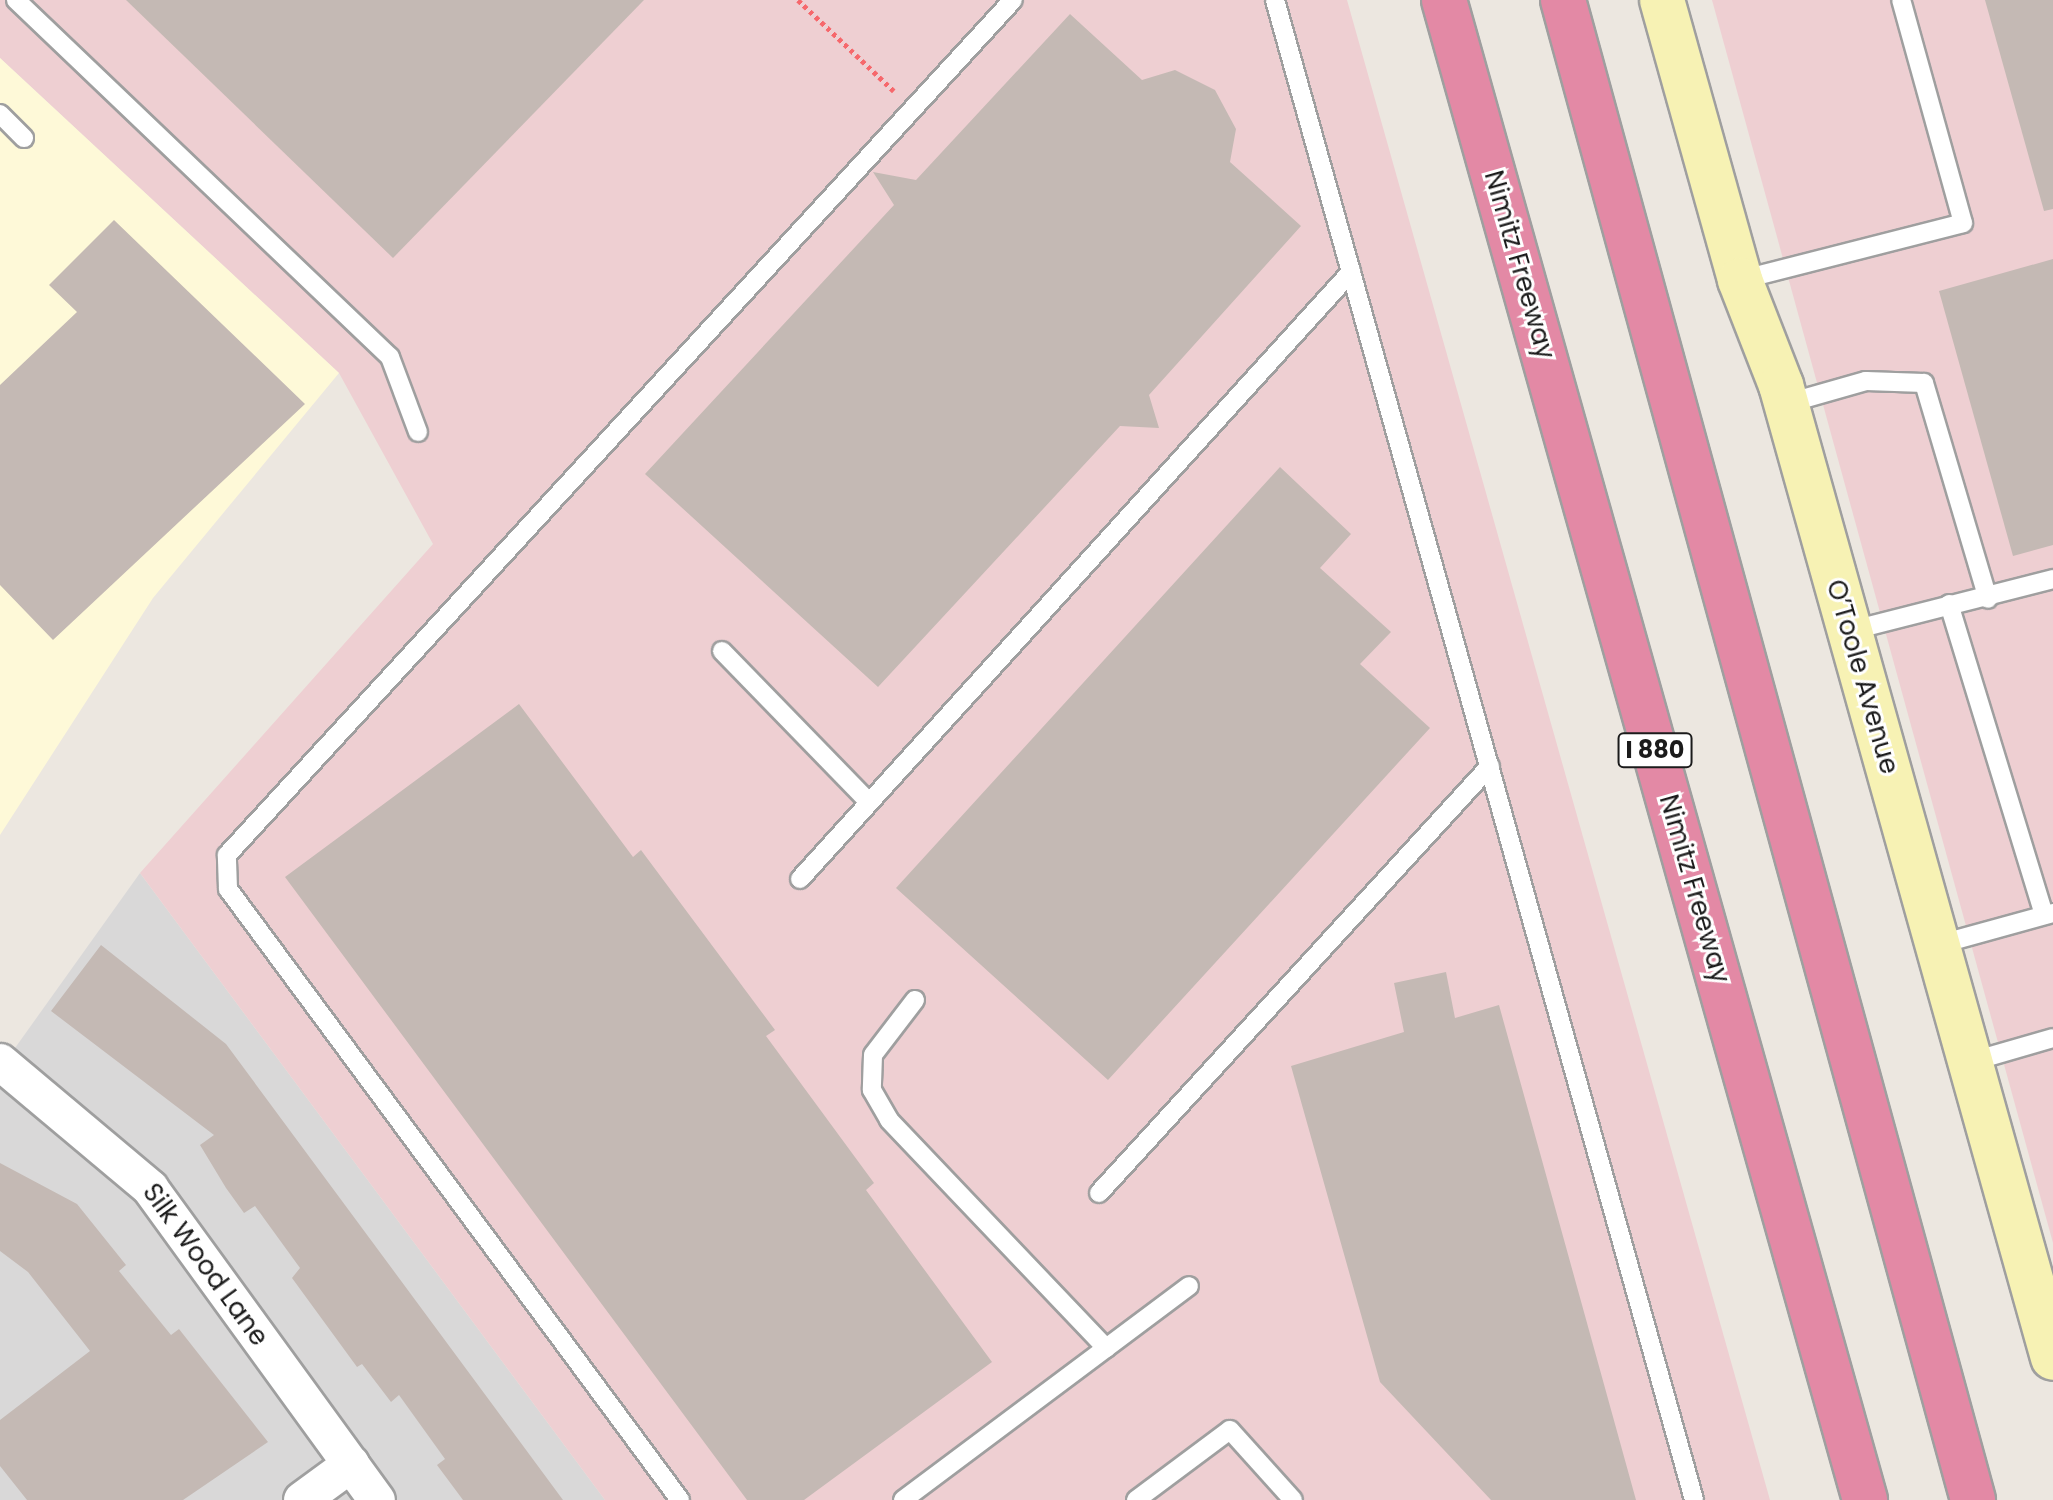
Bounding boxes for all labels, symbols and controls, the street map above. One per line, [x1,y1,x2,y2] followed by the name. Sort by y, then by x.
[1477,167,1561,363] street label: Nimitz Freeway
[1819,576,1905,778] street label: O’Toole Avenue
[1617,730,1693,770] road number: I 880
[1652,791,1736,987] street label: Nimitz Freeway
[136,1178,274,1352] street label: Silk Wood Lane

